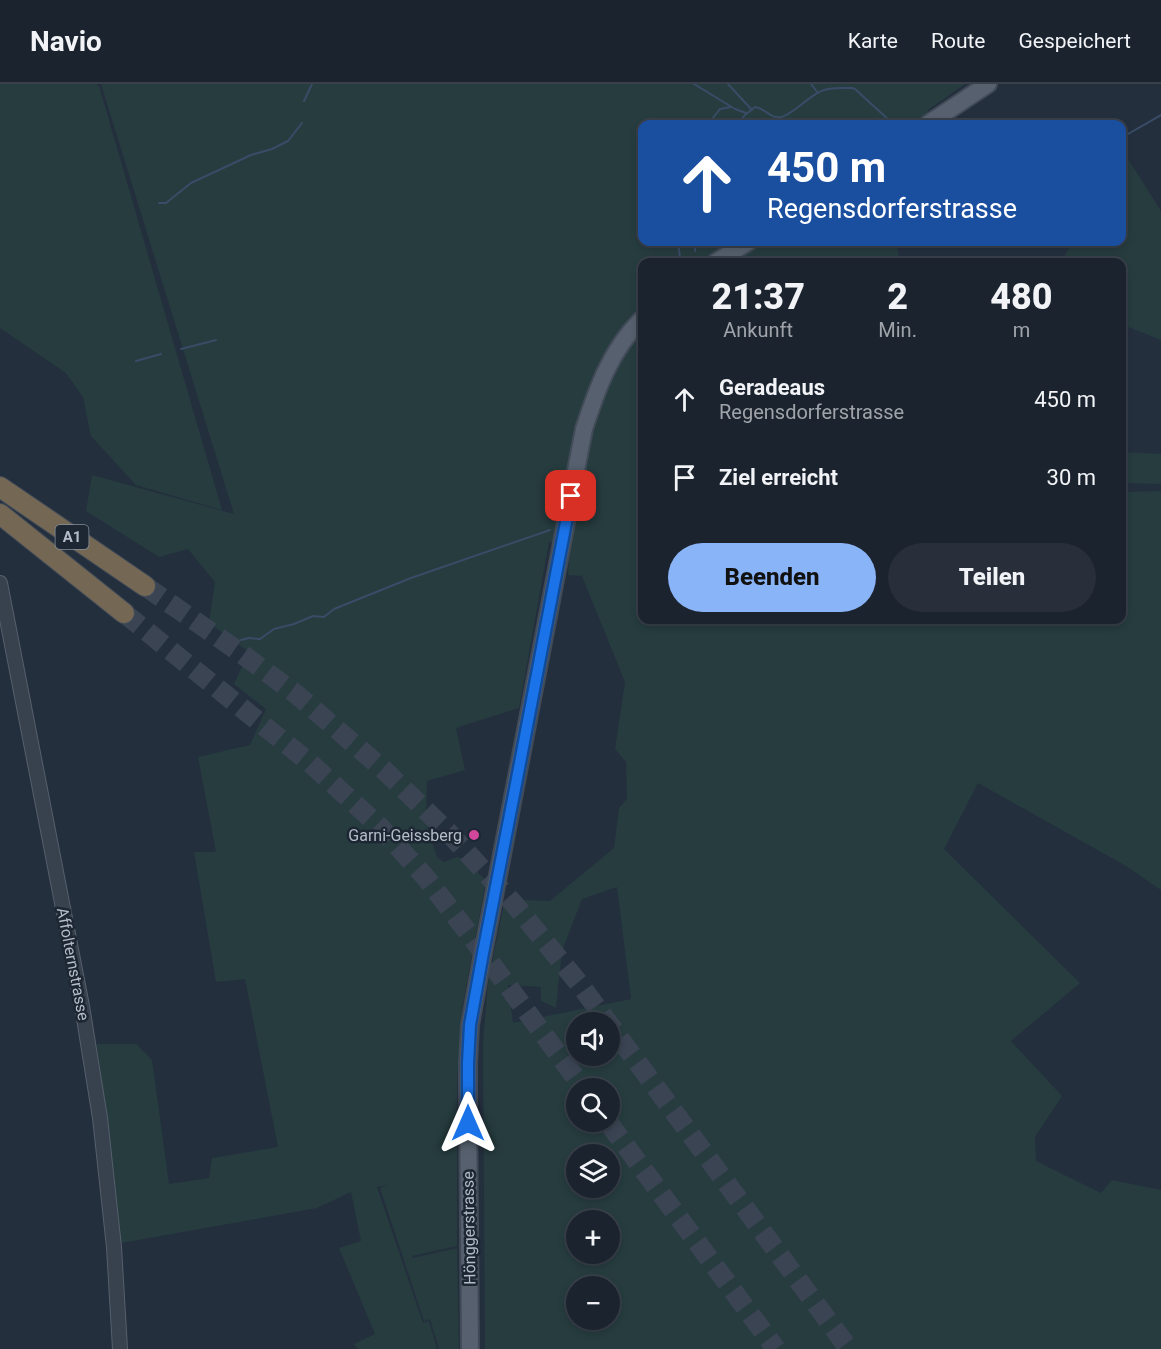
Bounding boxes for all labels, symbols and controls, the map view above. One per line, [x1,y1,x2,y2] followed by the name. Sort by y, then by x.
[30,25,102,58] text: Navio
[848,29,898,53] text: Karte
[931,29,985,53] text: Route
[1018,29,1131,53] text: Gespeichert
[767,143,886,192] text: 450 m
[668,144,746,222] icon: ahead
[767,193,1017,225] text: Regensdorferstrasse
[711,276,805,318] text: 21:37
[887,276,908,318] text: 2
[990,276,1053,318] text: 480
[723,318,793,342] text: Ankunft
[878,318,917,342] text: Min.
[1013,318,1030,342] text: m
[719,375,825,400] text: Geradeaus
[668,383,701,416] icon: ahead
[1034,387,1096,412] text: 450 m
[719,400,904,424] text: Regensdorferstrasse
[668,461,701,494] icon: arrive
[719,465,838,490] text: Ziel erreicht
[1047,465,1096,490] text: 30 m
[545,470,596,521] pin
[554,479,587,512] icon: arrive
[56,525,88,549] road number: A1
[668,543,876,612] button: Beenden
[888,543,1096,612] button: Teilen
[348,826,462,845] place label: Garni-Geissberg
[467,828,481,842] marker: Garni-Geissberg
[53,906,93,1022] street label: Affolternstrasse
[566,1012,620,1330] map controls
[566,1012,620,1066] button: sound
[566,1078,620,1132] button: search
[436,1091,500,1155] position arrow
[566,1144,620,1198] button: layers
[459,1171,479,1285] street label: Hönggerstrasse
[566,1210,620,1264] button: +
[566,1276,620,1330] button: −

